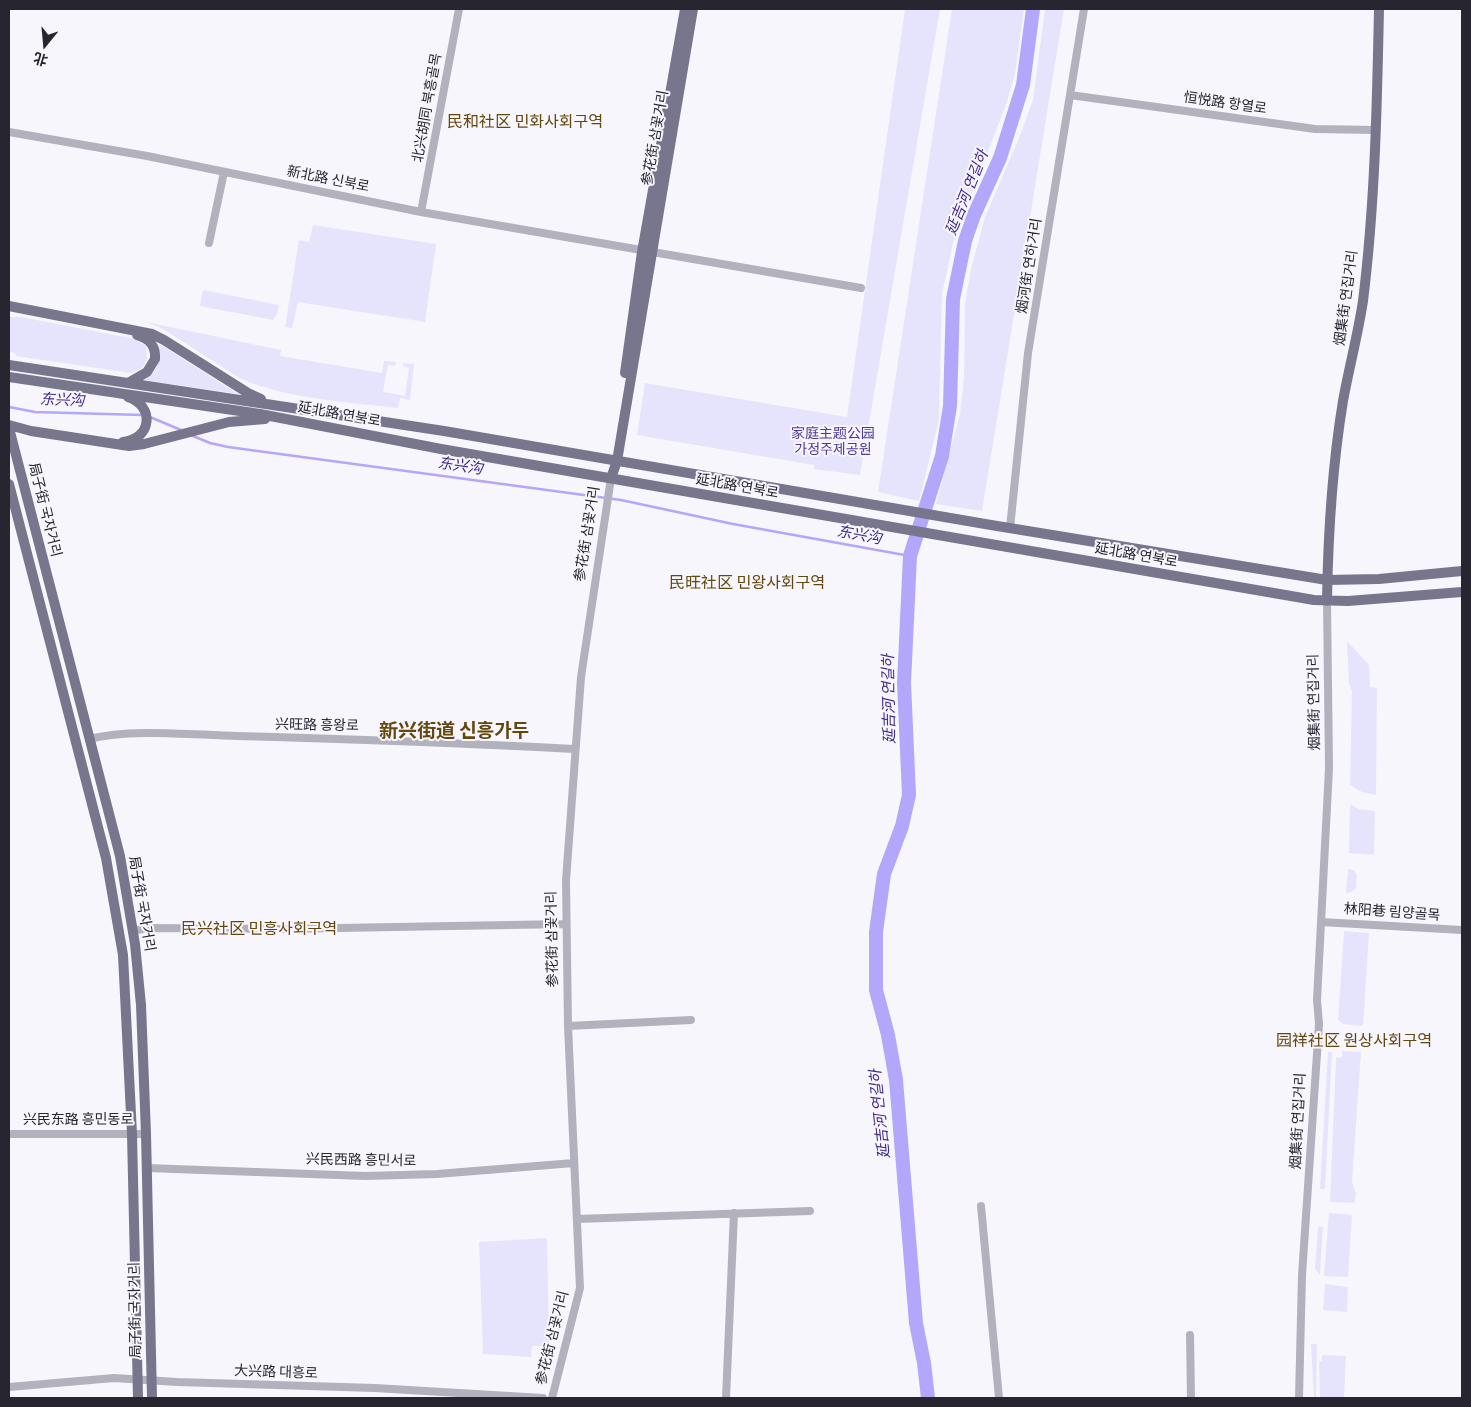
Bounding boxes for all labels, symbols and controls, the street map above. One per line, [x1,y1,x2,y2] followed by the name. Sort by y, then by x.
[20,20,70,70] north arrow
[31,48,50,72] text: 北
[410,52,446,164] street label: 北兴胡同 북흥골목
[639,89,673,187] street label: 参花街 삼꽃거리
[1182,90,1268,118] street label: 恒悦路 항열로
[447,113,603,133] district label: 民和社区 민화사회구역
[943,148,993,238] water label: 延吉河 연길하
[285,164,371,196] street label: 新北路 신북로
[1014,217,1046,315] street label: 烟河街 연하거리
[1332,249,1362,347] street label: 烟集街 연집거리
[39,391,85,411] water label: 东兴沟
[296,399,382,431] street label: 延北路 연북로
[791,427,875,460] park label: 家庭主题公园 가정주제공원
[436,455,484,479] water label: 东兴沟
[24,461,64,559] street label: 局子街 국자거리
[694,471,780,503] street label: 延北路 연북로
[572,485,604,583] street label: 参花街 삼꽃거리
[835,523,883,549] water label: 东兴沟
[1093,540,1179,572] street label: 延北路 연북로
[669,574,825,594] district label: 民旺社区 민왕사회구역
[880,654,900,744] water label: 延吉河 연길하
[1306,654,1324,750] street label: 烟集街 연집거리
[275,717,359,735] street label: 兴旺路 흥왕로
[379,721,529,743] district label: 新兴街道 신흥가두
[124,855,158,953] street label: 局子街 국자거리
[544,891,562,987] street label: 参花街 삼꽃거리
[1343,901,1441,925] street label: 林阳巷 림양골목
[181,920,337,940] district label: 民兴社区 민흥사회구역
[1276,1032,1432,1052] district label: 园祥社区 원상사회구역
[867,1068,895,1160] water label: 延吉河 연길하
[1288,1072,1310,1170] street label: 烟集街 연집거리
[23,1113,133,1129] street label: 兴民东路 흥민동로
[306,1152,416,1170] street label: 兴民西路 흥민서로
[127,1262,145,1358] street label: 局子街 국자거리
[533,1289,573,1387] street label: 参花街 삼꽃거리
[234,1363,318,1383] street label: 大兴路 대흥로

